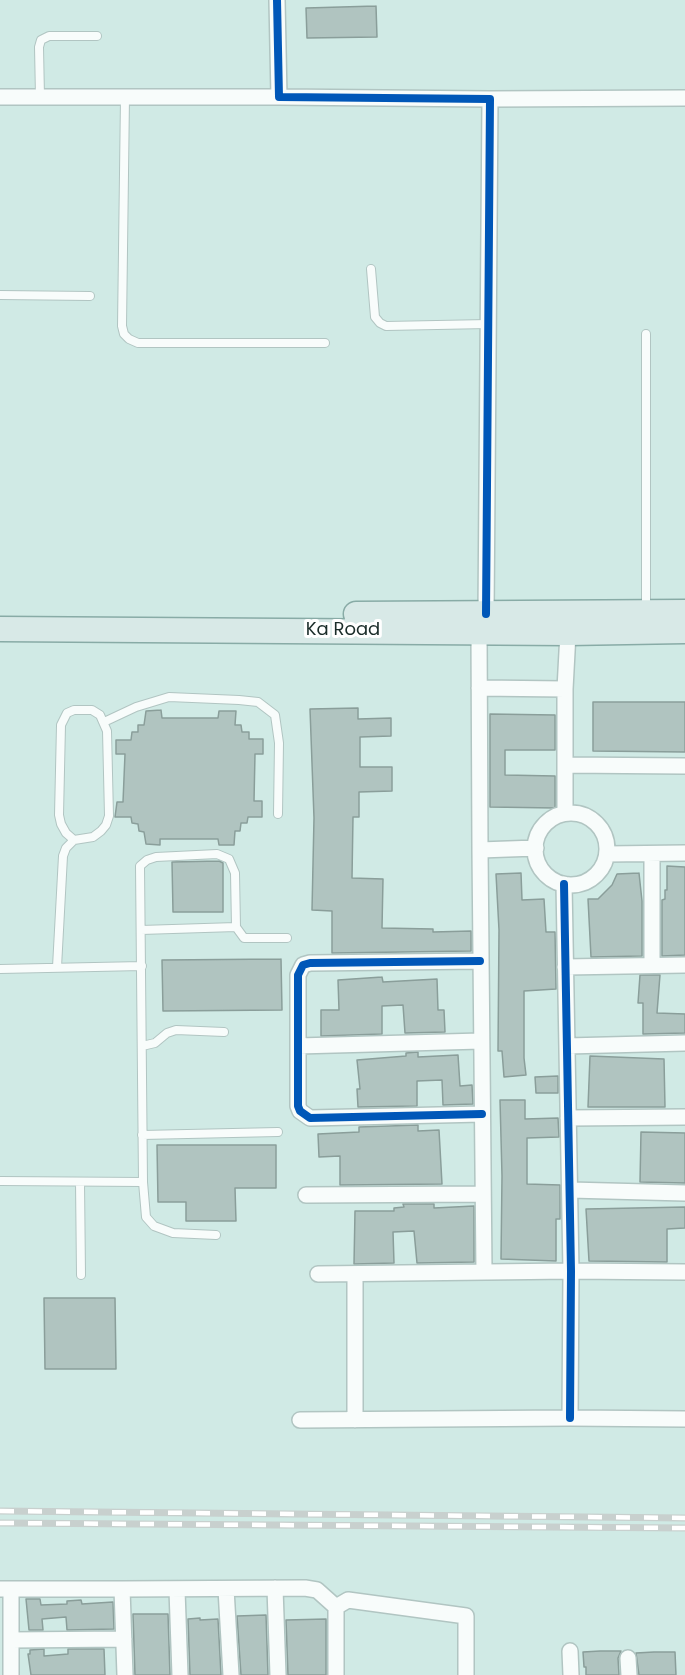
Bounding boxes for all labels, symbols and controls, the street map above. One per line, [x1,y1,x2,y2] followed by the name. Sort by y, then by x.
[306,619,380,641] street label: Ka Road

